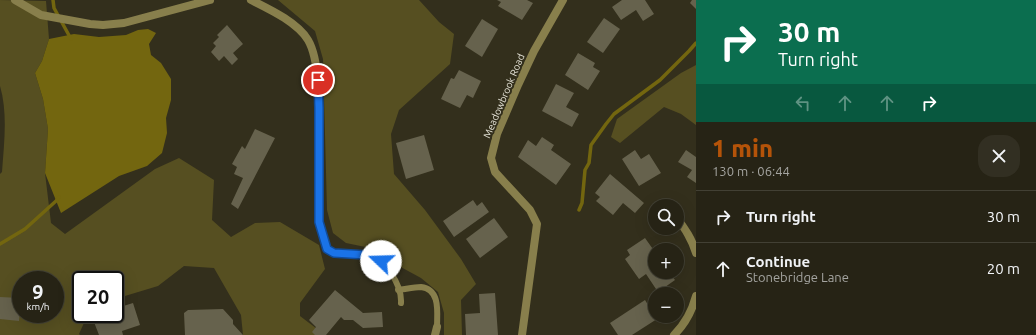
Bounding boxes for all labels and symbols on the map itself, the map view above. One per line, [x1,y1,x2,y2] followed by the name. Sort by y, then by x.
[481,52,527,140] street label: Meadowbrook Road
[301,63,335,97] pin
[360,240,402,282] position arrow
[72,271,124,323] speed limit sign: 20

